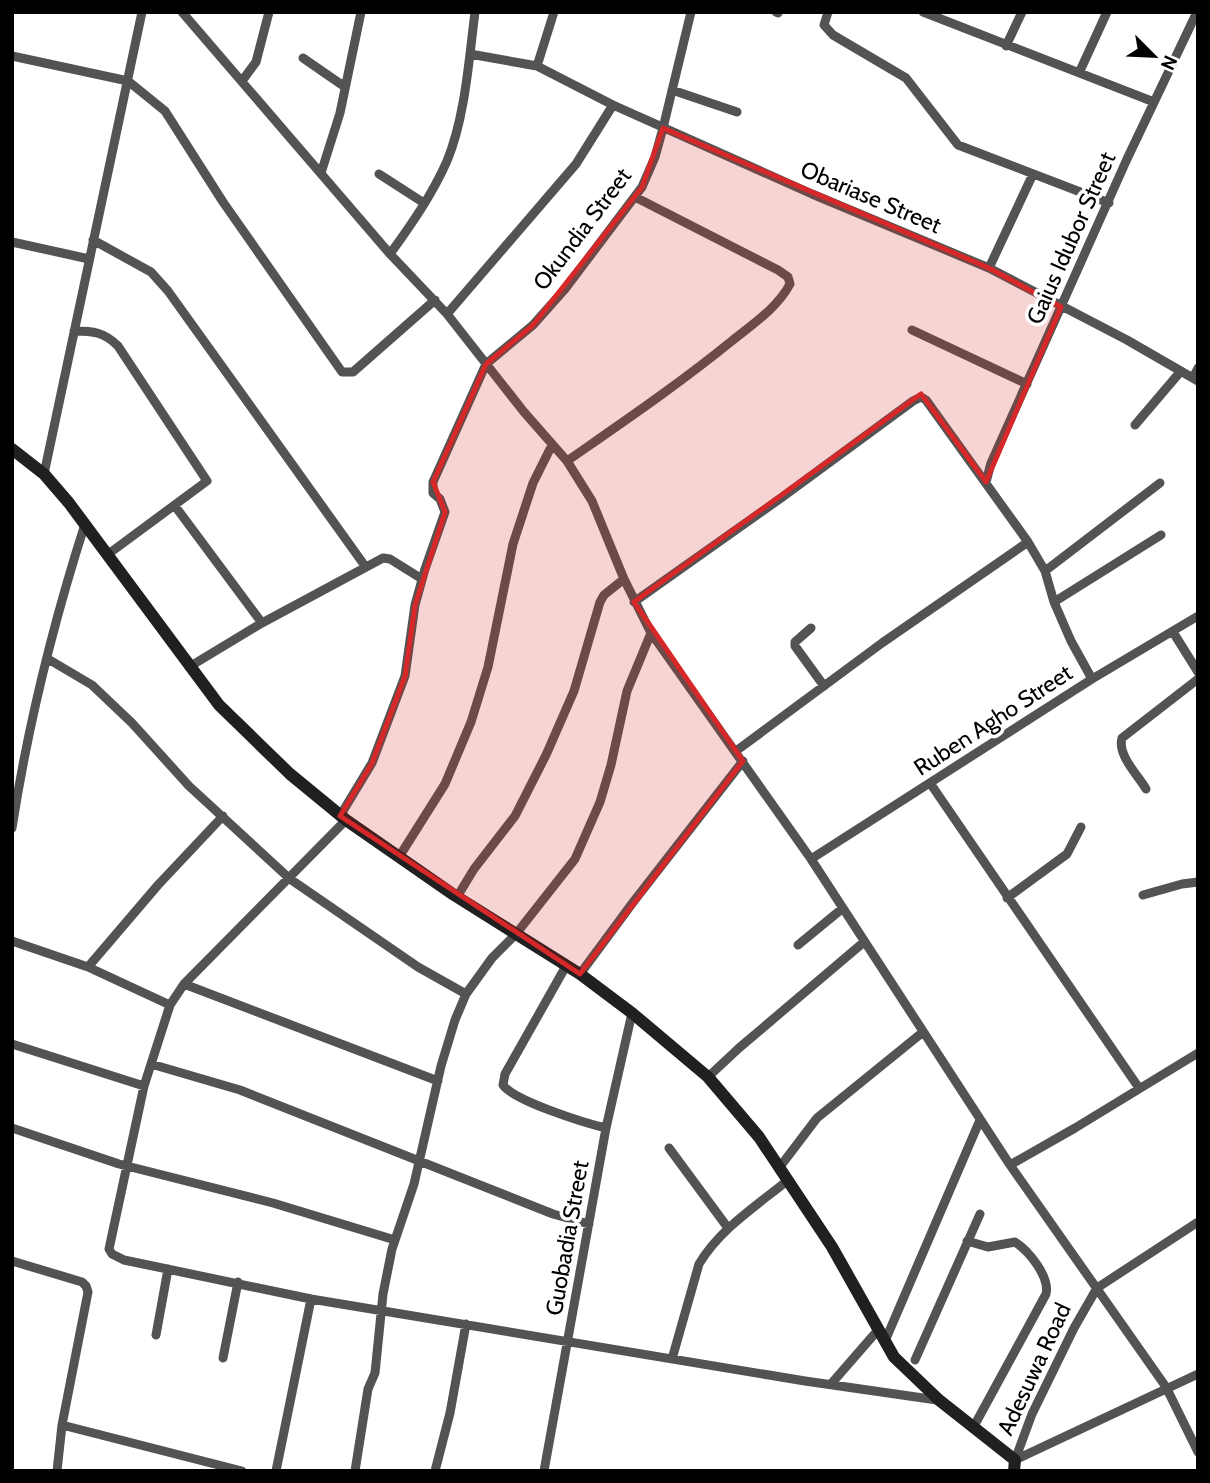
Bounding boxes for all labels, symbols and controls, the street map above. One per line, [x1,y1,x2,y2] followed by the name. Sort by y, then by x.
[1119,21,1189,91] north arrow
[1156,52,1182,74] text: N
[1020,147,1122,328] street label: Gaius Idubor Street
[796,155,946,239] street label: Obariase Street
[527,162,637,296] street label: Okundia Street
[909,658,1078,782] street label: Ruben Agho Street
[540,1158,594,1318] street label: Guobadia Street
[991,1298,1077,1440] street label: Adesuwa Road

